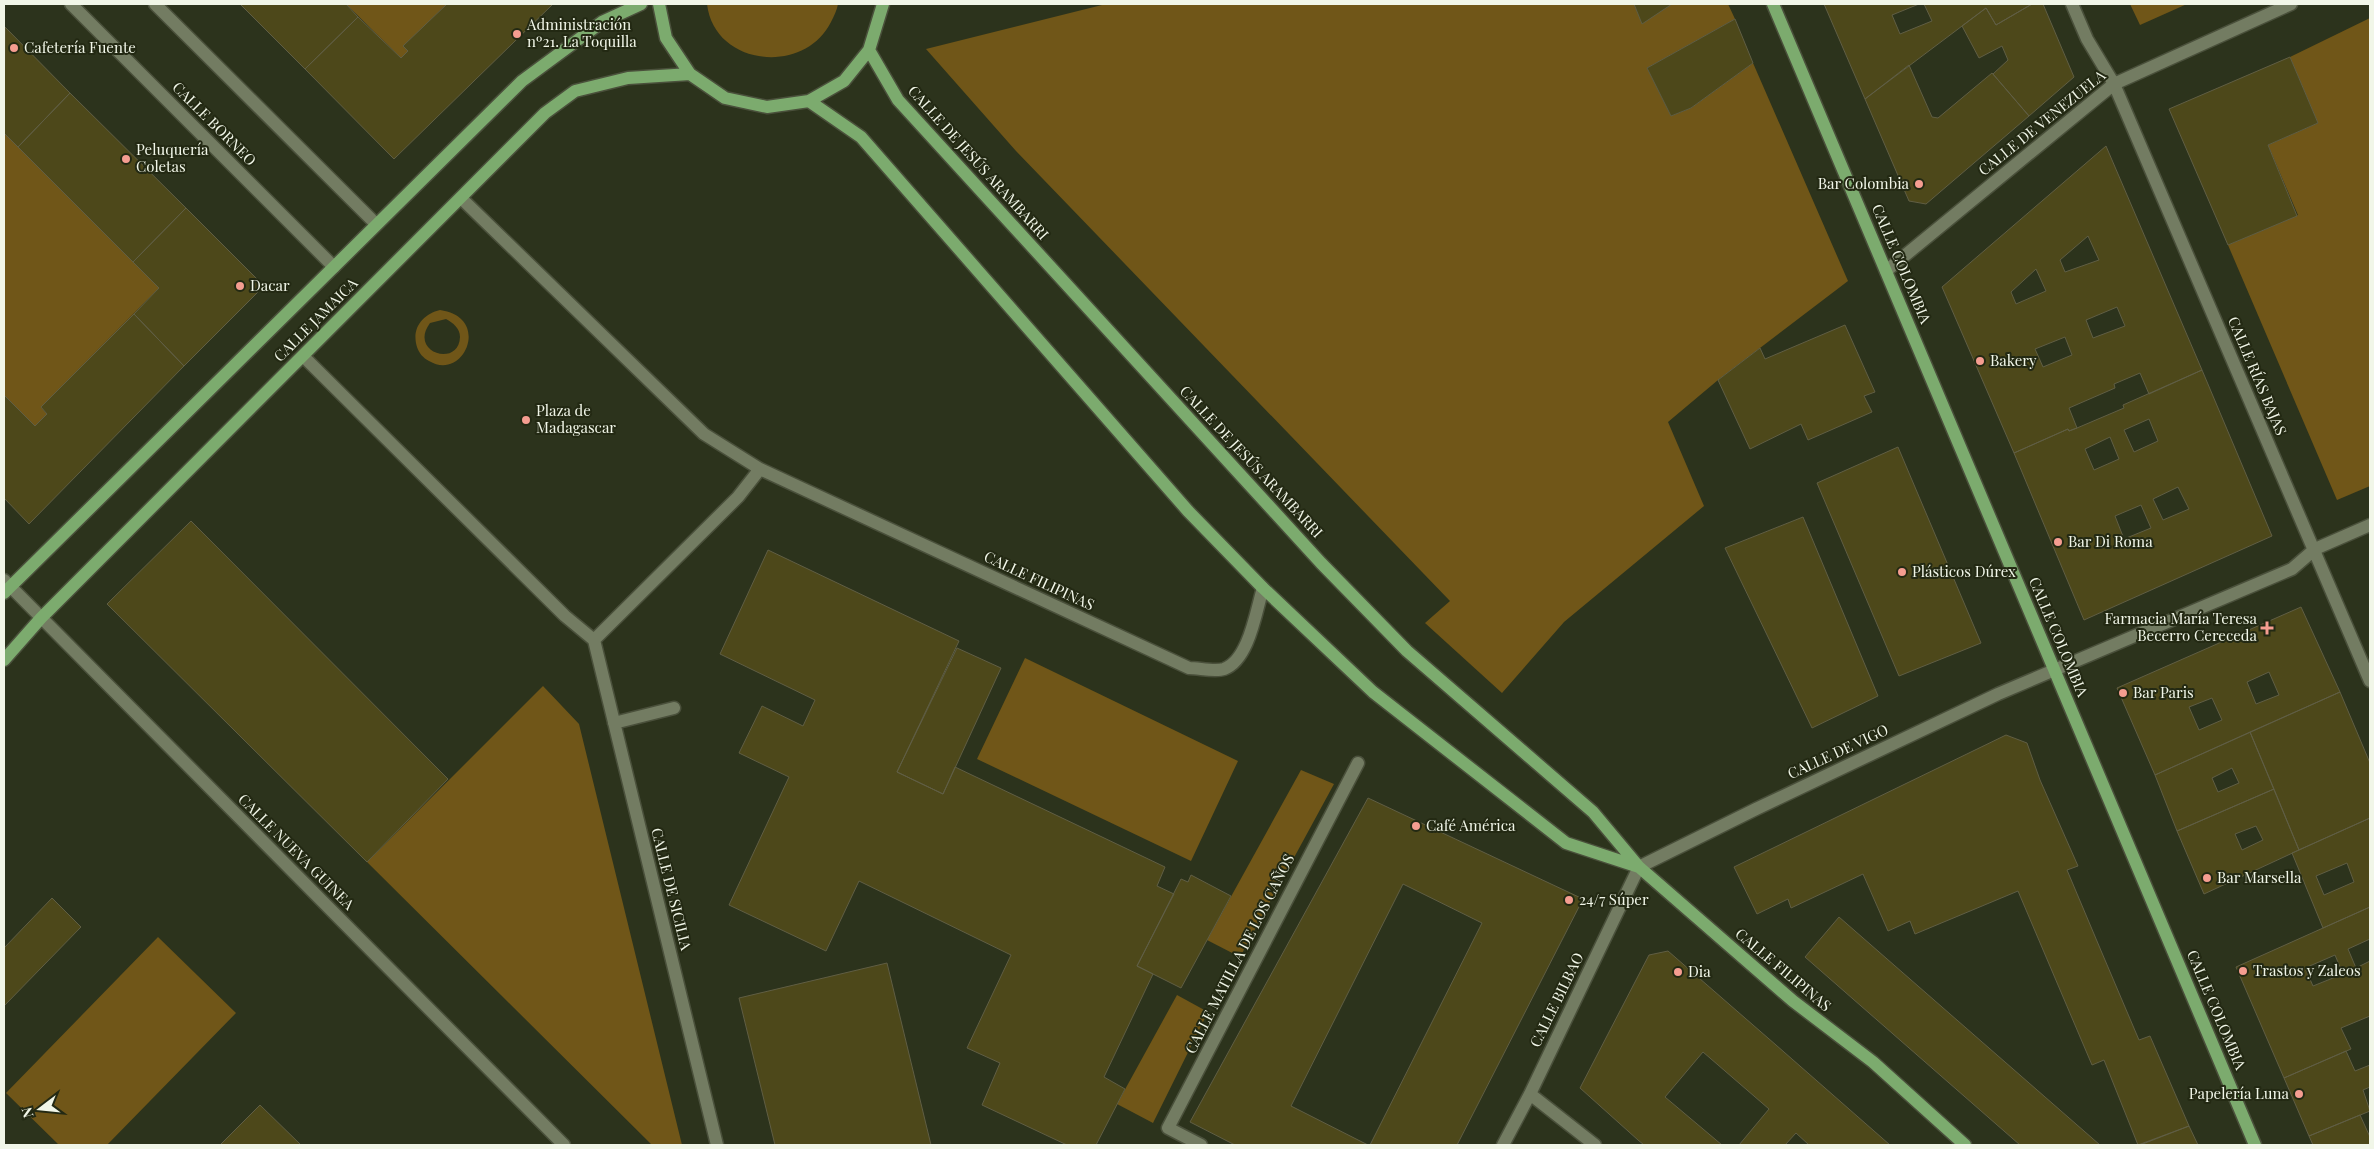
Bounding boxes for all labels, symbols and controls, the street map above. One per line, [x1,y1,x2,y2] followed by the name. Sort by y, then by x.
[526,14,637,51] place label: Administración nº21. La Toquilla
[511,28,523,40] marker: Administración nº21. La Toquilla
[24,37,136,57] place label: Cafetería Fuente
[8,42,20,54] marker: Cafetería Fuente
[1974,64,2109,180] street label: CALLE DE VENEZUELA
[168,77,261,170] street label: CALLE BORNEO
[904,81,1054,244] street label: CALLE DE JESÚS ARAMBARRI
[136,139,209,176] place label: Peluquería Coletas
[120,153,132,165] marker: Peluquería Coletas
[1818,173,1910,193] place label: Bar Colombia
[1913,178,1925,190] marker: Bar Colombia
[1868,201,1936,327] street label: CALLE COLOMBIA
[269,273,362,366] street label: CALLE JAMAICA
[250,275,290,295] place label: Dacar
[234,280,246,292] marker: Dacar
[2224,313,2292,438] street label: CALLE RÍAS BAJAS
[1990,350,2037,370] place label: Bakery
[1974,355,1986,367] marker: Bakery
[1176,381,1328,542] street label: CALLE DE JESÚS ARAMBARRI
[536,400,616,437] place label: Plaza de Madagascar
[520,414,532,426] marker: Plaza de Madagascar
[2068,531,2153,551] place label: Bar Di Roma
[2052,536,2064,548] marker: Bar Di Roma
[981,546,1098,614] street label: CALLE FILIPINAS
[1912,561,2016,581] place label: Plásticos Dúrex
[1896,566,1908,578] marker: Plásticos Dúrex
[2025,574,2093,700] street label: CALLE COLOMBIA
[2104,608,2258,645] place label: Farmacia María Teresa Becerro Cereceda
[2261,622,2273,634] marker: Farmacia María Teresa Becerro Cereceda
[2133,682,2194,702] place label: Bar Paris
[2117,687,2129,699] marker: Bar Paris
[1784,719,1891,783] street label: CALLE DE VIGO
[234,789,360,914] street label: CALLE NUEVA GUINEA
[1426,815,1516,835] place label: Café América
[1410,820,1422,832] marker: Café América
[647,826,697,953] street label: CALLE DE SICILIA
[1180,850,1298,1057] street label: CALLE MATILLA DE LOS CAÑOS
[2217,867,2302,887] place label: Bar Marsella
[2201,872,2213,884] marker: Bar Marsella
[1579,889,1649,909] place label: 24/7 Súper
[1563,894,1575,906] marker: 24/7 Súper
[1731,923,1836,1015] street label: CALLE FILIPINAS
[2183,947,2251,1073] street label: CALLE COLOMBIA
[1525,949,1588,1050] street label: CALLE BILBAO
[2253,960,2361,980] place label: Trastos y Zaleos
[1688,961,1711,981] place label: Dia
[2237,965,2249,977] marker: Trastos y Zaleos
[1672,966,1684,978] marker: Dia
[2189,1083,2290,1103] place label: Papelería Luna
[15,1084,65,1134] north arrow
[2293,1088,2305,1100] marker: Papelería Luna
[16,1105,38,1120] text: N

